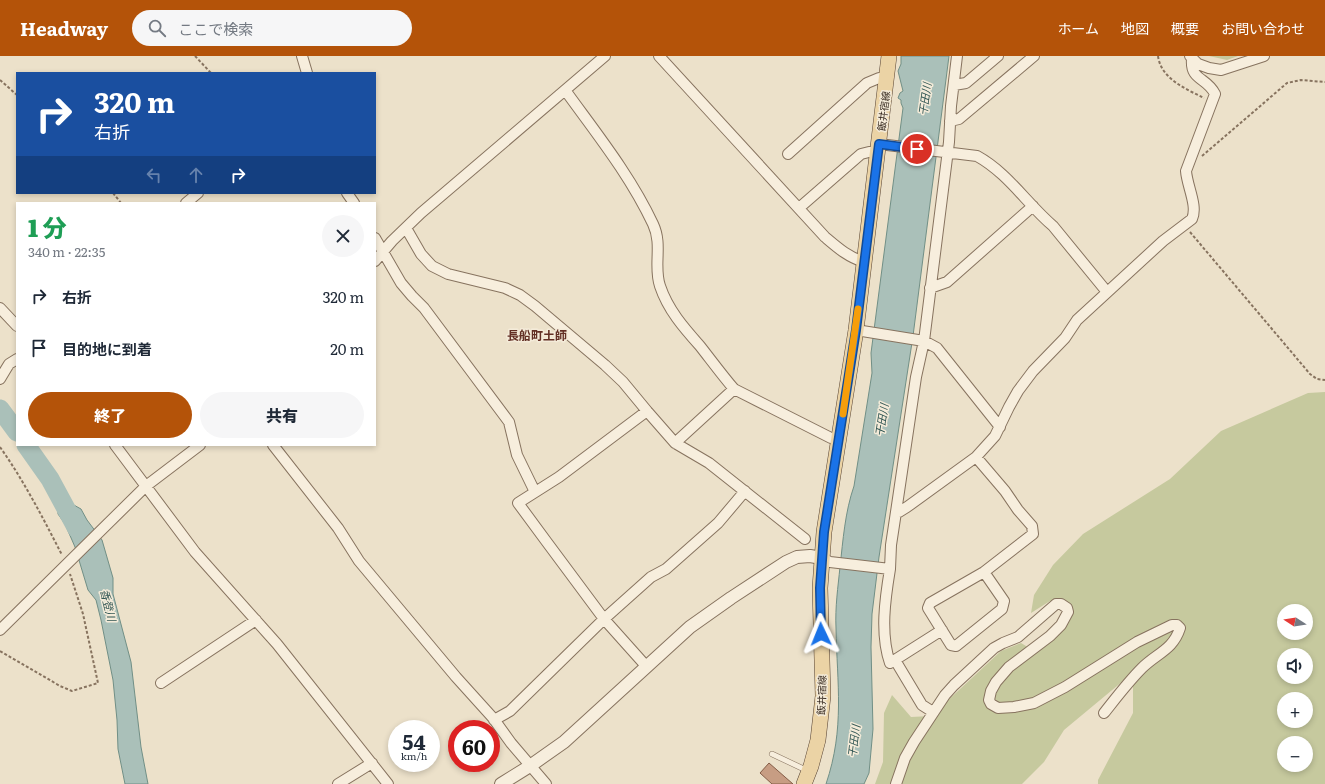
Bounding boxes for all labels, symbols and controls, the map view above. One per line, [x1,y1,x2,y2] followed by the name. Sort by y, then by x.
[132,10,412,46] search box
[20,14,108,42] text: Headway
[146,17,168,39] icon: search
[178,17,253,40] text: ここで検索
[1057,18,1099,38] text: ホーム
[1121,18,1149,38] text: 地図
[1171,18,1199,38] text: 概要
[1221,18,1305,38] text: お問い合わせ
[94,80,175,122] text: 320 m
[914,81,934,116] water label: 干田川
[28,88,80,140] icon: right
[873,90,893,132] street label: 飯井宿線
[94,118,130,145] text: 右折
[900,132,934,166] pin
[906,138,928,160] icon: arrive
[143,164,165,186] icon: left
[185,164,207,186] icon: ahead
[227,164,249,186] icon: right
[28,209,67,244] text: 1 分
[322,215,364,257] button: close
[28,242,105,261] text: 340 m · 22:35
[28,285,50,307] icon: right
[62,285,92,308] text: 右折
[322,285,364,308] text: 320 m
[507,326,567,344] district label: 長船町土師
[28,337,50,359] icon: arrive
[62,337,152,360] text: 目的地に到着
[330,337,364,360] text: 20 m
[28,392,192,438] button: 終了
[200,392,364,438] button: 共有
[871,401,892,438] water label: 干田川
[97,587,121,624] water label: 香登川
[1277,604,1313,640] north arrow
[1277,604,1313,772] map controls
[800,613,842,655] position arrow
[1277,648,1313,684] button: sound
[813,675,829,715] street label: 飯井宿線
[1277,692,1313,728] button: +
[448,720,500,772] speed limit sign: 60
[843,723,863,758] water label: 干田川
[403,726,425,756] text: 54
[1277,736,1313,772] button: −
[401,748,427,763] text: km/h

